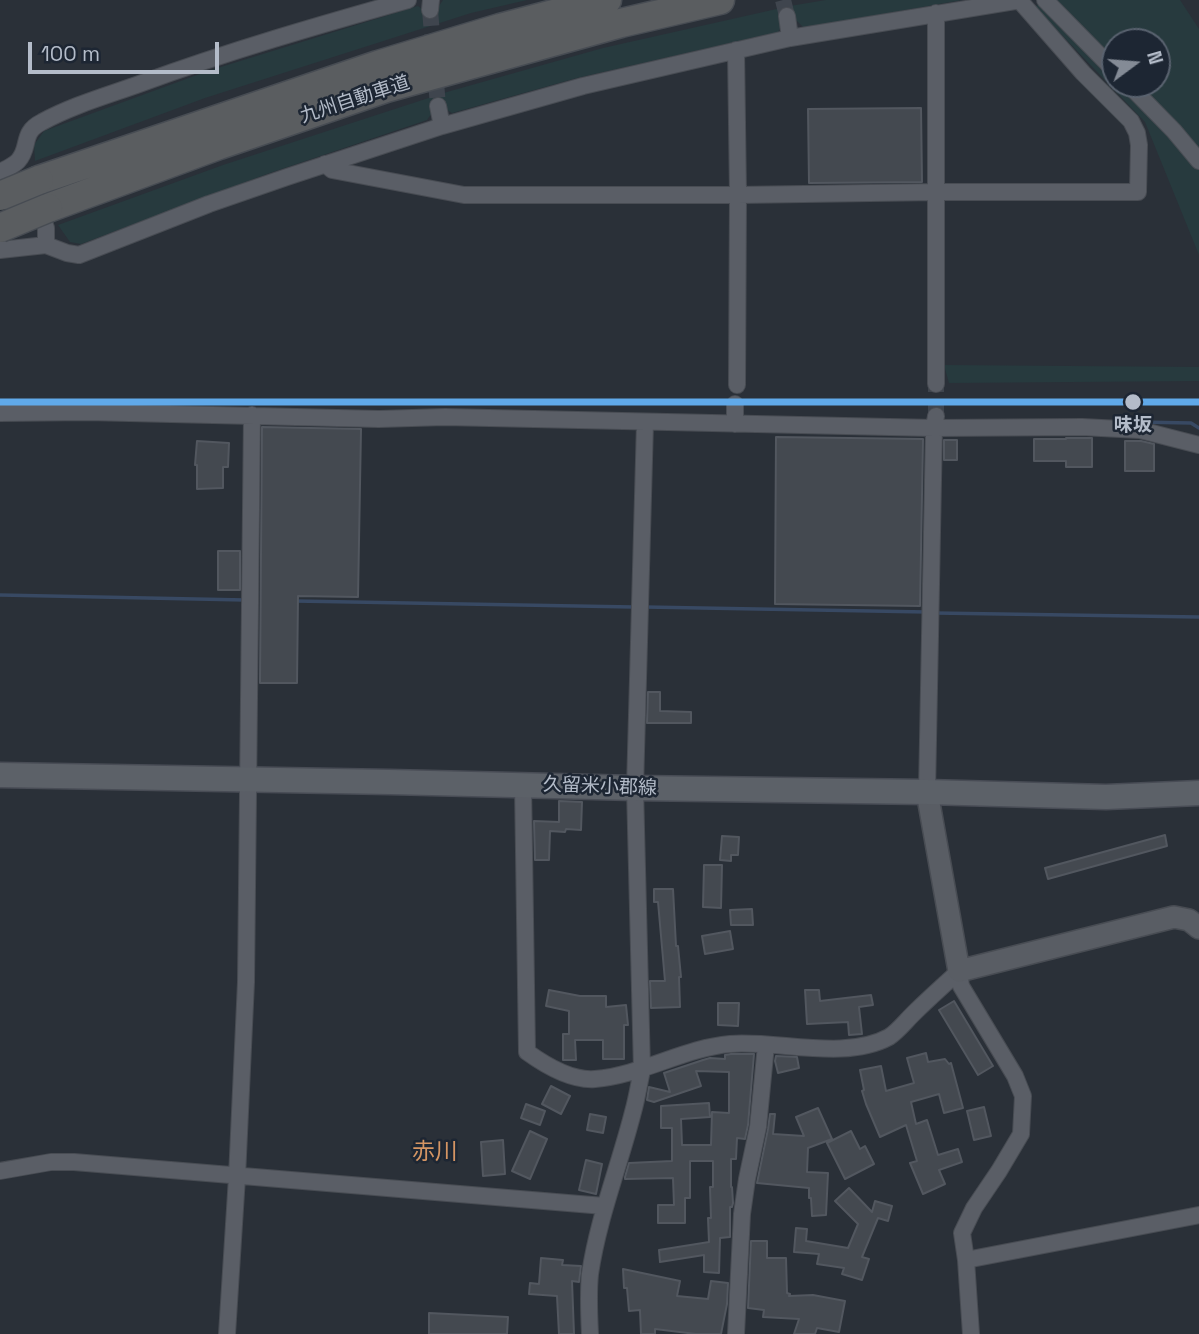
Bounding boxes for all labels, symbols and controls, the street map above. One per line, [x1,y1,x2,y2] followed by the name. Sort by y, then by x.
[32,28,222,72] scale bar
[1101,28,1171,98] north arrow
[41,40,100,67] text: 100 m
[1141,48,1169,67] text: N
[297,72,413,128] street label: 九州自動車道
[1123,392,1143,412] marker: 味坂
[1114,415,1152,437] place label: 味坂
[543,774,657,800] street label: 久留米小郡線
[412,1139,458,1167] district label: 赤川

